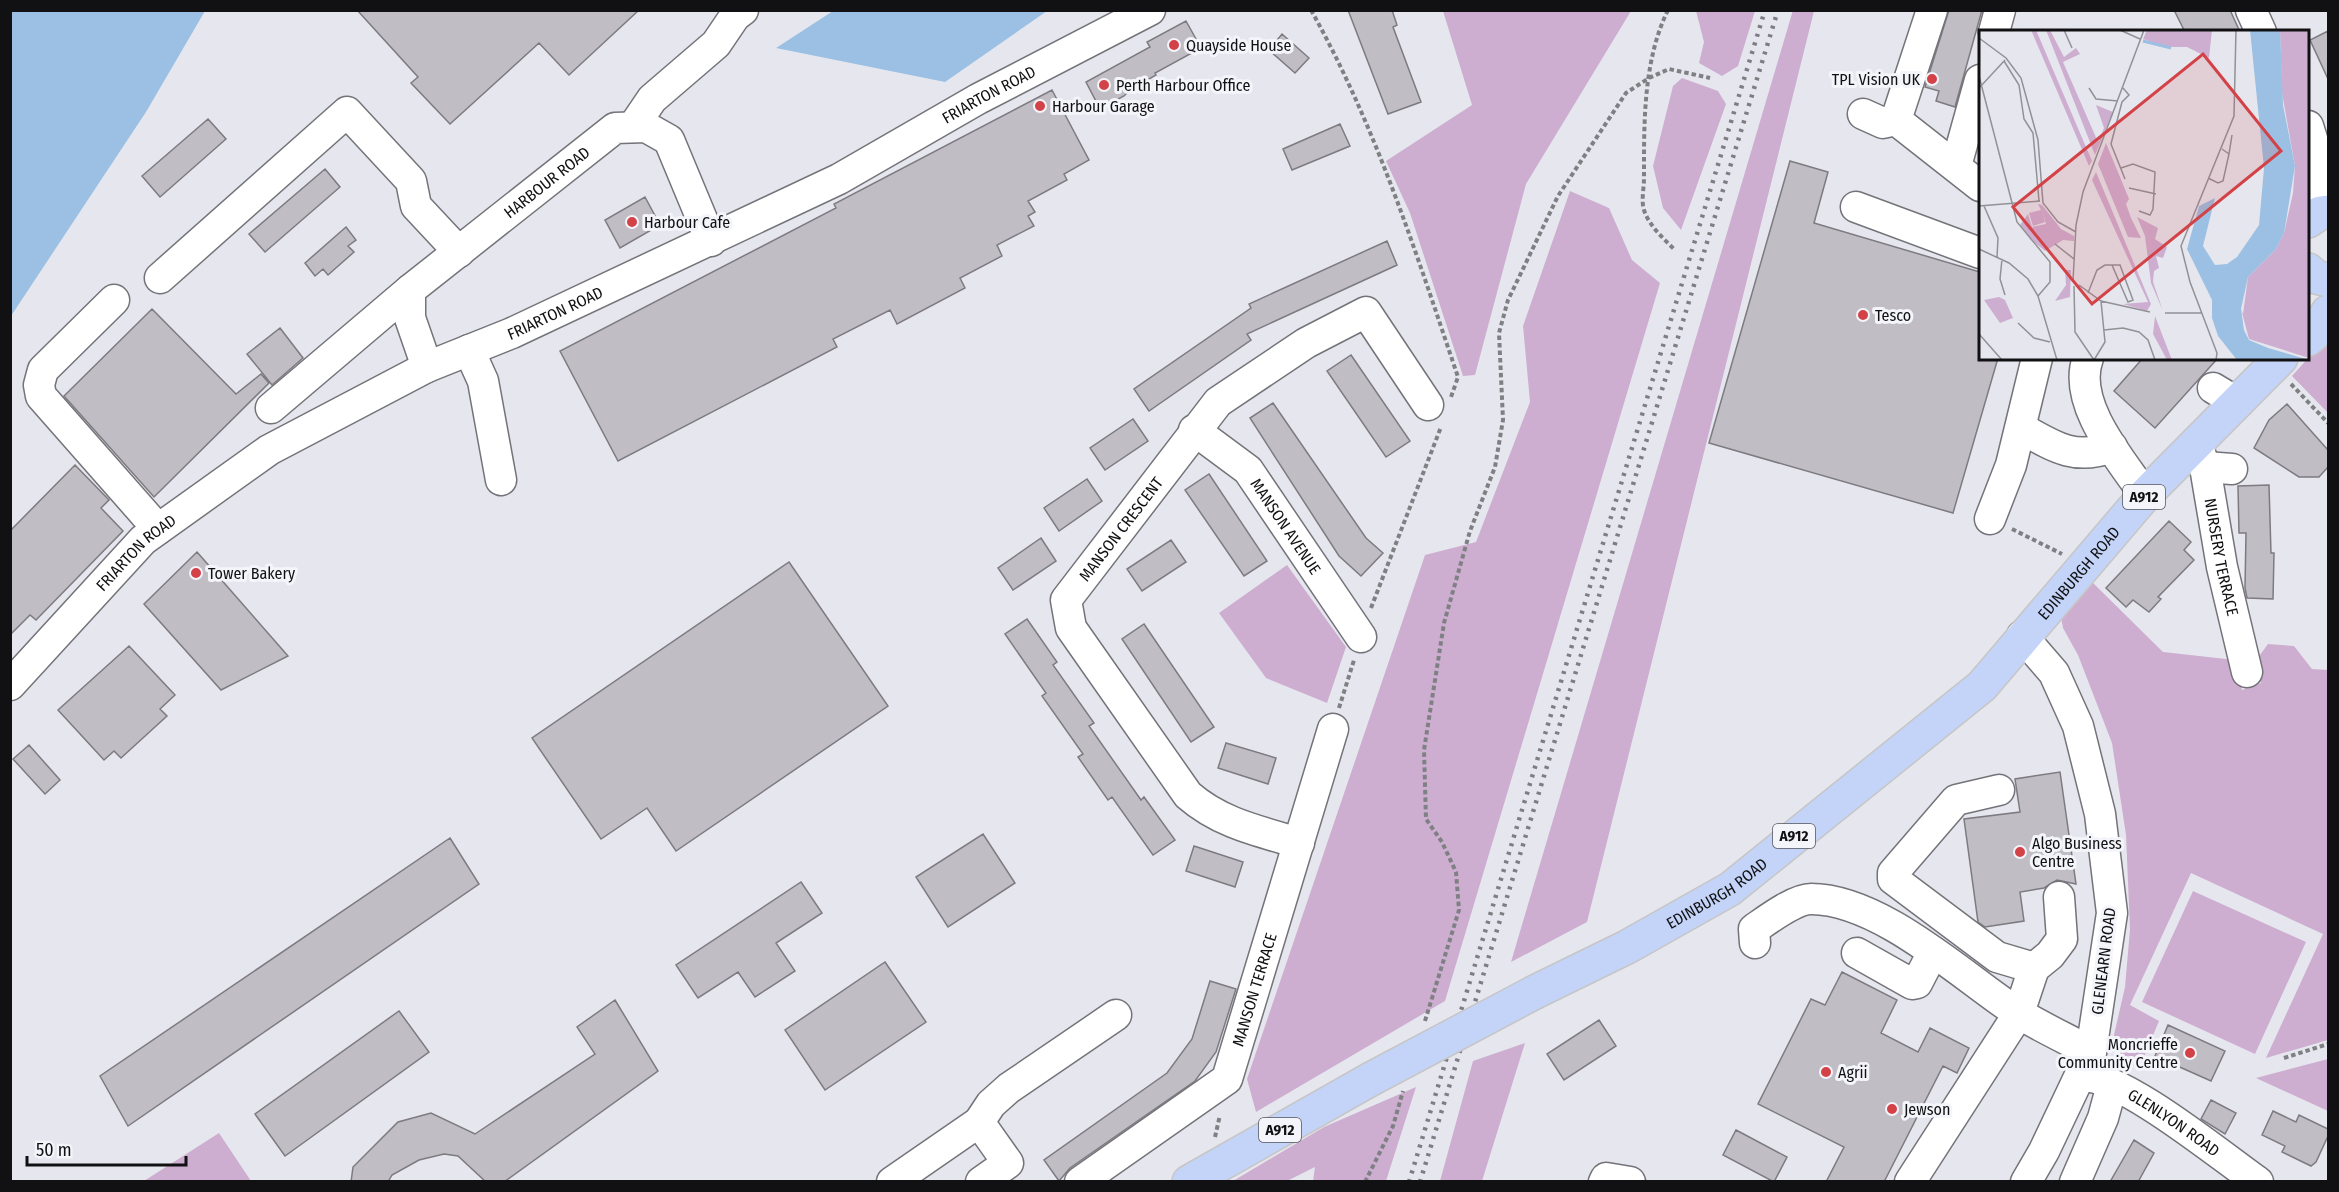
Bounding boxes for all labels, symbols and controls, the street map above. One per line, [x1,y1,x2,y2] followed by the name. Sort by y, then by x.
[1979,30,2309,360] inset map
[1186,36,1291,55] place label: Quayside House
[1167,38,1181,52] marker: Quayside House
[939,62,1039,128] street label: FRIARTON ROAD
[1832,70,1921,89] place label: TPL Vision UK
[1925,72,1939,86] marker: TPL Vision UK
[1116,76,1250,95] place label: Perth Harbour Office
[1097,78,1111,92] marker: Perth Harbour Office
[1052,97,1155,116] place label: Harbour Garage
[1033,99,1047,113] marker: Harbour Garage
[500,143,594,222] street label: HARBOUR ROAD
[644,213,730,232] place label: Harbour Cafe
[625,215,639,229] marker: Harbour Cafe
[505,283,606,344] street label: FRIARTON ROAD
[1875,306,1911,325] place label: Tesco
[1856,308,1870,322] marker: Tesco
[1075,473,1167,585] street label: MANSON CRESCENT
[1246,475,1325,578] street label: MANSON AVENUE
[2123,485,2165,509] road number: A912
[2200,497,2242,618] street label: NURSERY TERRACE
[92,511,180,595] street label: FRIARTON ROAD
[2034,523,2124,624] street label: EDINBURGH ROAD
[208,564,296,583] place label: Tower Bakery
[189,566,203,580] marker: Tower Bakery
[1773,824,1815,848] road number: A912
[2032,834,2122,871] place label: Algo Business Centre
[2013,845,2027,859] marker: Algo Business Centre
[1663,854,1771,933] street label: EDINBURGH ROAD
[2088,906,2119,1016] street label: GLENEARN ROAD
[1228,931,1281,1049] street label: MANSON TERRACE
[2058,1035,2178,1072] place label: Moncrieffe Community Centre
[2183,1046,2197,1060] marker: Moncrieffe Community Centre
[1838,1063,1868,1082] place label: Agrii
[1819,1065,1833,1079] marker: Agrii
[2125,1085,2223,1160] street label: GLENLYON ROAD
[1904,1100,1950,1119] place label: Jewson
[1885,1102,1899,1116] marker: Jewson
[1259,1118,1301,1142] road number: A912
[27,1129,186,1167] scale bar
[36,1139,72,1161] text: 50 m

